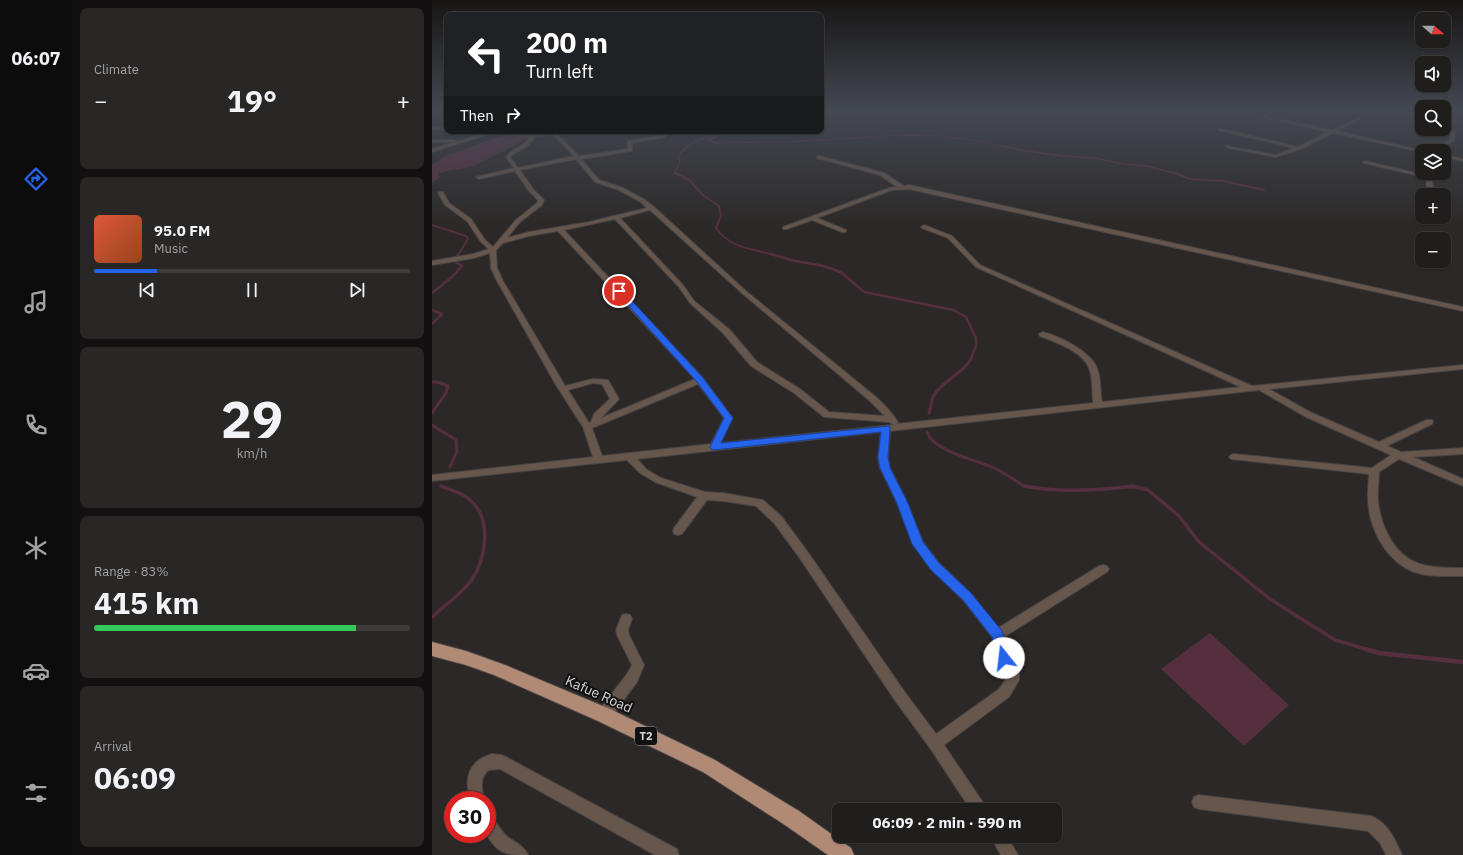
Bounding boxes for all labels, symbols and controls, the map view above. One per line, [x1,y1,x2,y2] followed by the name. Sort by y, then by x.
[1415,12,1451,48] north arrow
[1415,12,1451,268] map controls
[526,24,608,61] text: 200 m
[460,28,512,80] icon: left
[11,47,61,70] text: 06:07
[1415,56,1451,92] button: sound
[526,60,594,83] text: Turn left
[94,61,139,78] text: Climate
[227,81,277,120] text: 19°
[94,86,107,115] text: −
[397,86,410,115] text: +
[1415,100,1451,136] button: search
[502,104,524,126] icon: right
[460,106,494,125] text: Then
[1415,144,1451,180] button: layers
[22,165,50,193] icon: directions
[1415,188,1451,224] button: +
[154,221,210,240] text: 95.0 FM
[1415,232,1451,268] button: −
[154,240,188,257] text: Music
[602,274,636,308] pin
[136,279,158,301] icon: previous
[241,279,263,301] icon: pause
[346,279,368,301] icon: next
[608,280,630,302] icon: arrive
[22,288,50,316] icon: music
[221,385,283,452] text: 29
[22,411,50,439] icon: phone
[237,445,267,462] text: km/h
[22,534,50,562] icon: climate
[94,563,168,580] text: Range · 83%
[94,583,199,622] text: 415 km
[983,637,1025,679] position arrow
[22,657,50,685] icon: car
[563,671,635,717] street label: Kafue Road
[635,727,657,745] road number: T2
[94,738,132,755] text: Arrival
[94,758,176,797] text: 06:09
[22,779,50,807] icon: filters
[444,791,496,843] speed limit sign: 30
[873,813,1021,832] text: 06:09 · 2 min · 590 m

